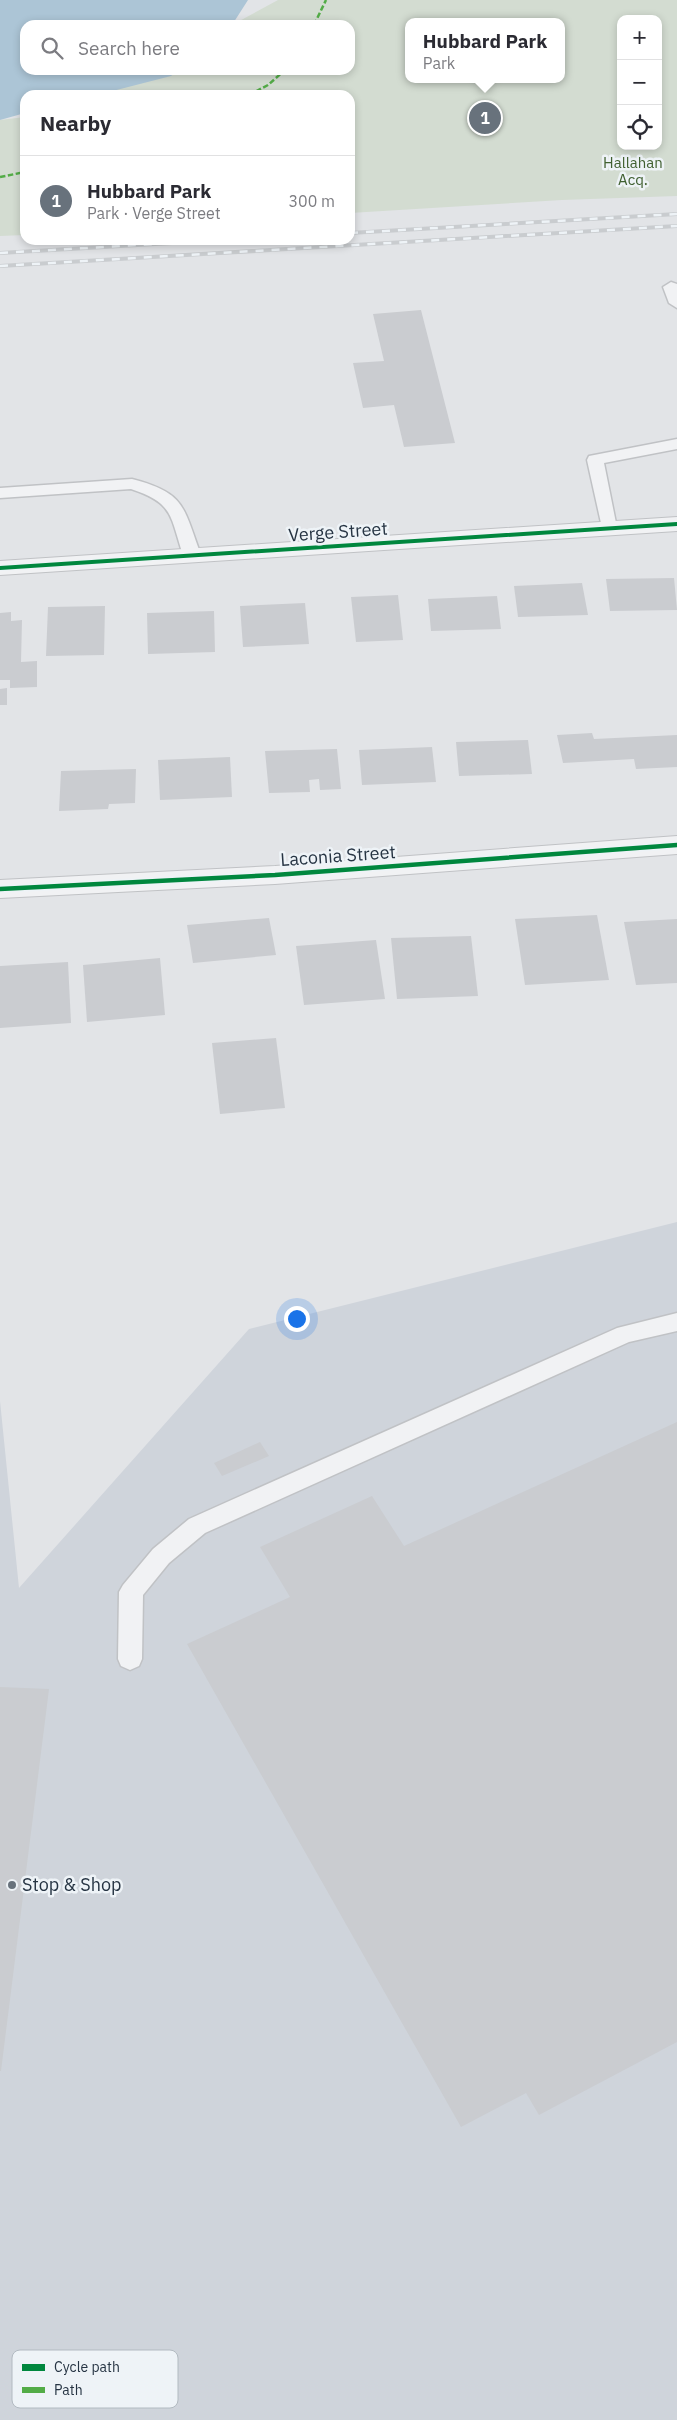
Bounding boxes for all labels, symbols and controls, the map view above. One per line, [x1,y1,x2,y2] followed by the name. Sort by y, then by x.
[617,15,662,150] map controls
[617,15,662,60] button: +
[405,18,565,83] popup
[20,20,355,75] search box
[423,29,547,53] text: Hubbard Park
[38,34,66,62] icon: search
[78,36,180,60] text: Search here
[423,53,455,73] text: Park
[617,60,662,105] button: −
[469,99,501,137] pin: 1
[617,105,662,150] button: locate
[40,109,111,137] text: Nearby
[603,153,663,189] park label: Hallahan Acq.
[87,179,211,203] text: Hubbard Park
[51,191,61,211] text: 1
[288,191,335,211] text: 300 m
[87,203,221,223] text: Park · Verge Street
[288,517,388,546] street label: Verge Street
[279,840,396,871] street label: Laconia Street
[284,1306,310,1332] your location
[22,1873,121,1896] place label: Stop & Shop
[6,1879,18,1891] marker: Stop & Shop
[12,2350,178,2408] legend
[54,2358,120,2376] text: Cycle path
[54,2381,83,2399] text: Path

